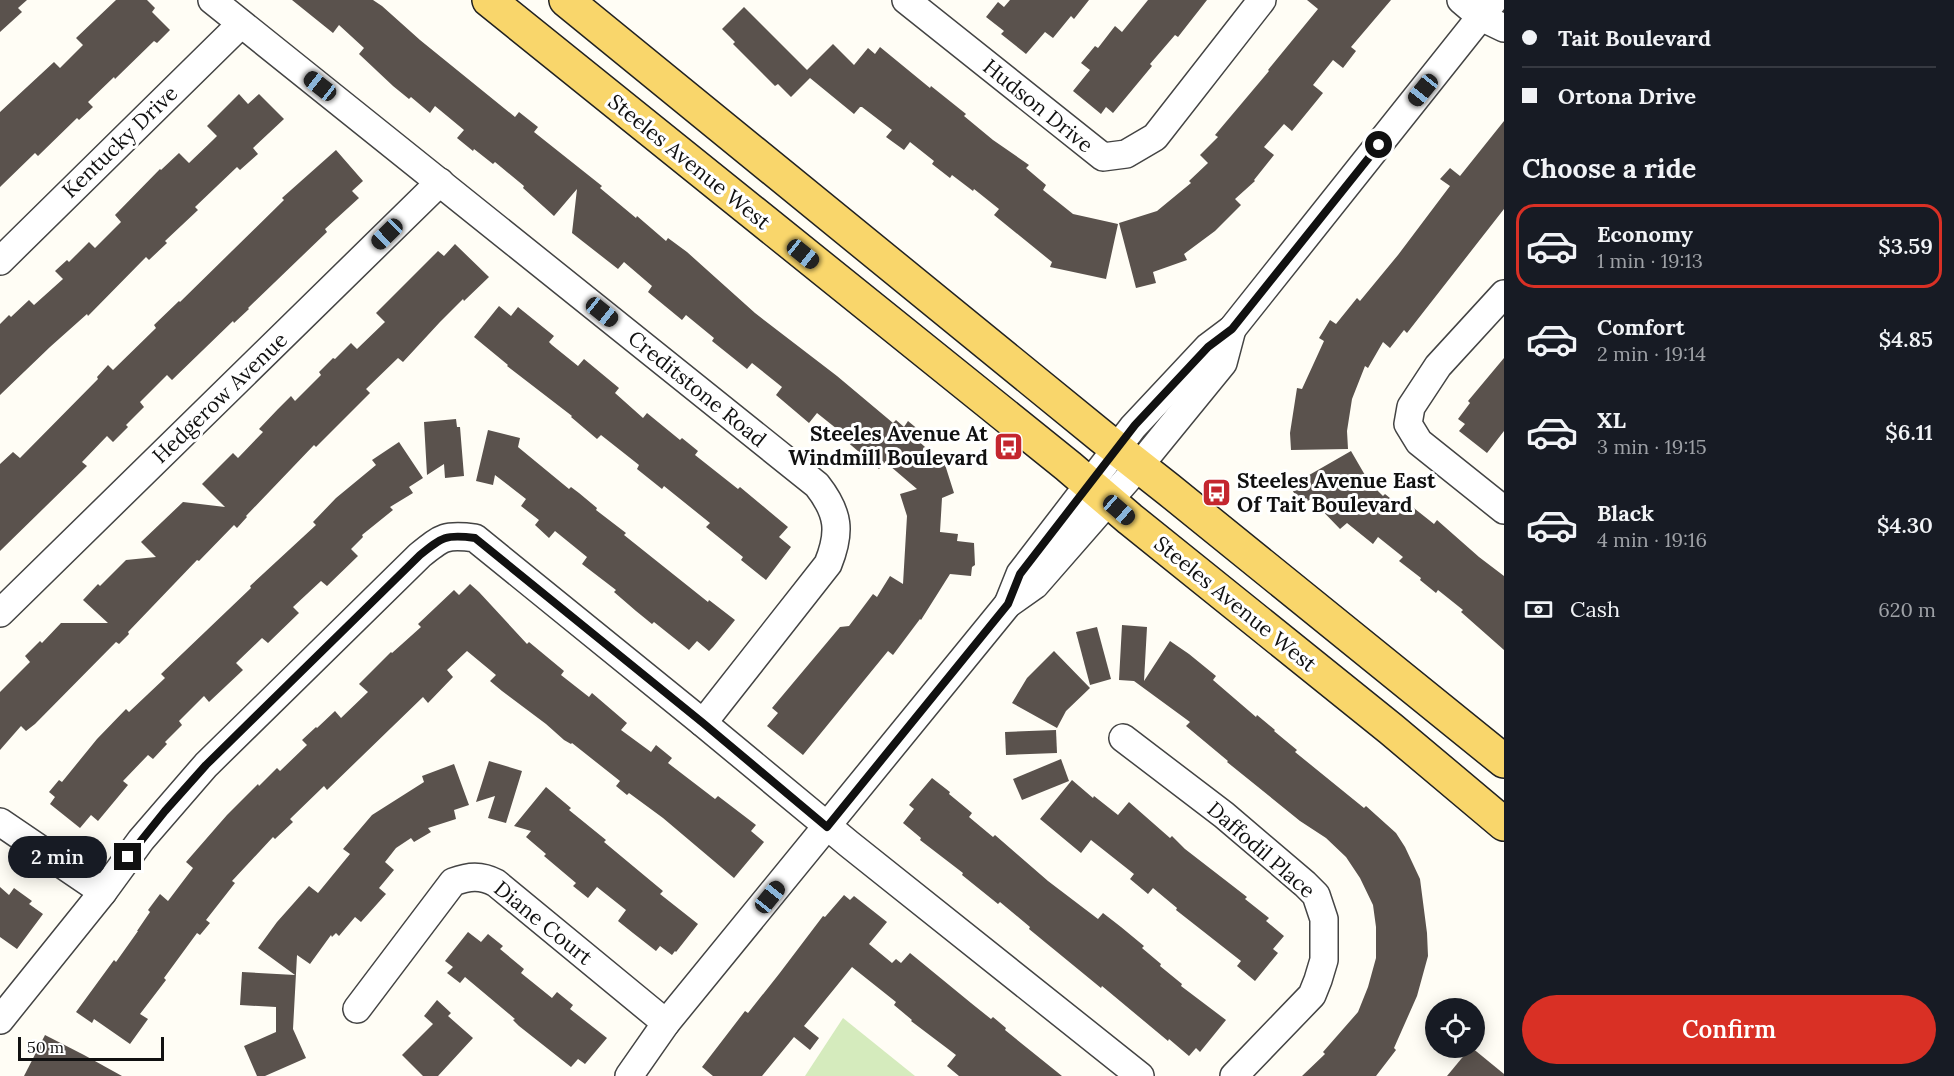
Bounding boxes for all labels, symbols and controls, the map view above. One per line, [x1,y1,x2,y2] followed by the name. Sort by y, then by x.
[1558,24,1711,52] text: Tait Boulevard
[978,53,1099,158] street label: Hudson Drive
[300,68,340,104] car
[1405,70,1441,110] car
[56,80,183,204] street label: Kentucky Drive
[1558,82,1696,110] text: Ortona Drive
[603,88,777,236] street label: Steeles Avenue West
[1365,131,1392,158] route start
[1522,151,1696,185] text: Choose a ride
[368,215,406,253] car
[1525,219,1579,273] icon: car
[1597,220,1693,248] text: Economy
[1878,232,1933,260] text: $3.59
[783,236,823,272] car
[1597,248,1703,273] text: 1 min · 19:13
[582,294,622,330] car
[1525,312,1579,366] icon: car
[1597,313,1685,341] text: Comfort
[623,325,772,453] street label: Creditstone Road
[1879,325,1933,353] text: $4.85
[147,326,293,469] street label: Hedgerow Avenue
[1597,341,1706,366] text: 2 min · 19:14
[1525,405,1579,459] icon: car
[1597,406,1626,434] text: XL
[1885,418,1933,446] text: $6.11
[788,420,988,471] place label: Steeles Avenue At Windmill Boulevard
[993,430,1025,462] bus stop icon: Steeles Avenue At Windmill Boulevard
[1597,434,1707,459] text: 3 min · 19:15
[1237,467,1436,518] place label: Steeles Avenue East Of Tait Boulevard
[1200,477,1232,509] bus stop icon: Steeles Avenue East Of Tait Boulevard
[1100,491,1138,529] car
[1525,498,1579,552] icon: car
[1597,499,1654,527] text: Black
[1877,511,1933,539] text: $4.30
[1597,527,1707,552] text: 4 min · 19:16
[1149,530,1323,678] street label: Steeles Avenue West
[1522,593,1555,626] icon: cash
[1570,595,1620,623] text: Cash
[1878,597,1936,622] text: 620 m
[1202,795,1321,904] street label: Daffodil Place
[8,836,107,878] callout: 2 min
[114,843,141,870] route end
[31,844,84,869] text: 2 min
[489,875,599,971] street label: Diane Court
[752,877,788,917] car
[1522,995,1936,1064] button: Confirm
[1425,998,1485,1058] map controls
[1425,998,1485,1058] button: locate
[18,1034,164,1062] scale bar
[27,1037,64,1057] text: 50 m

